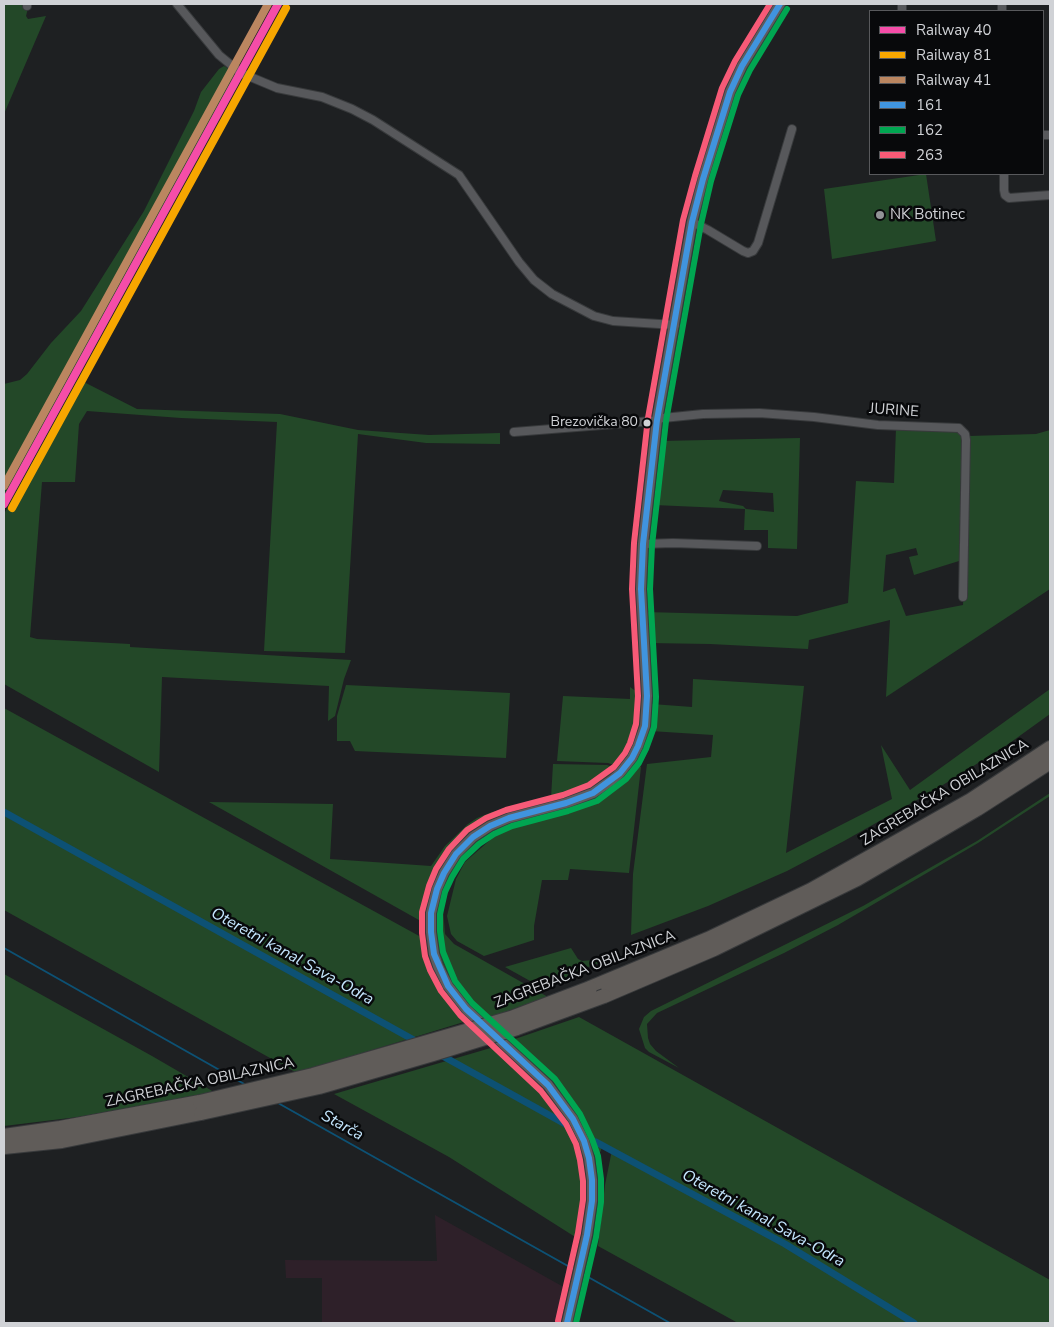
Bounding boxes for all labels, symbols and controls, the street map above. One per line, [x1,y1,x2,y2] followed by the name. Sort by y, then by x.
[869,10,1044,175] legend
[916,20,992,40] text: Railway 40
[916,45,992,65] text: Railway 81
[916,70,992,90] text: Railway 41
[916,95,943,115] text: 161
[916,120,943,140] text: 162
[916,145,943,165] text: 263
[890,206,965,224] place label: NK Botinec
[874,209,886,221] marker: NK Botinec
[869,400,919,422] street label: JURINE
[550,415,638,431] place label: Brezovička 80
[642,418,652,428] marker: Brezovička 80
[858,736,1032,850] street label: ZAGREBAČKA OBILAZNICA
[207,904,377,1010] water label: Oteretni kanal Sava-Odra
[492,927,678,1013] street label: ZAGREBAČKA OBILAZNICA
[104,1054,296,1112] street label: ZAGREBAČKA OBILAZNICA
[318,1107,366,1145] water label: Starča
[678,1166,848,1272] water label: Oteretni kanal Sava-Odra

